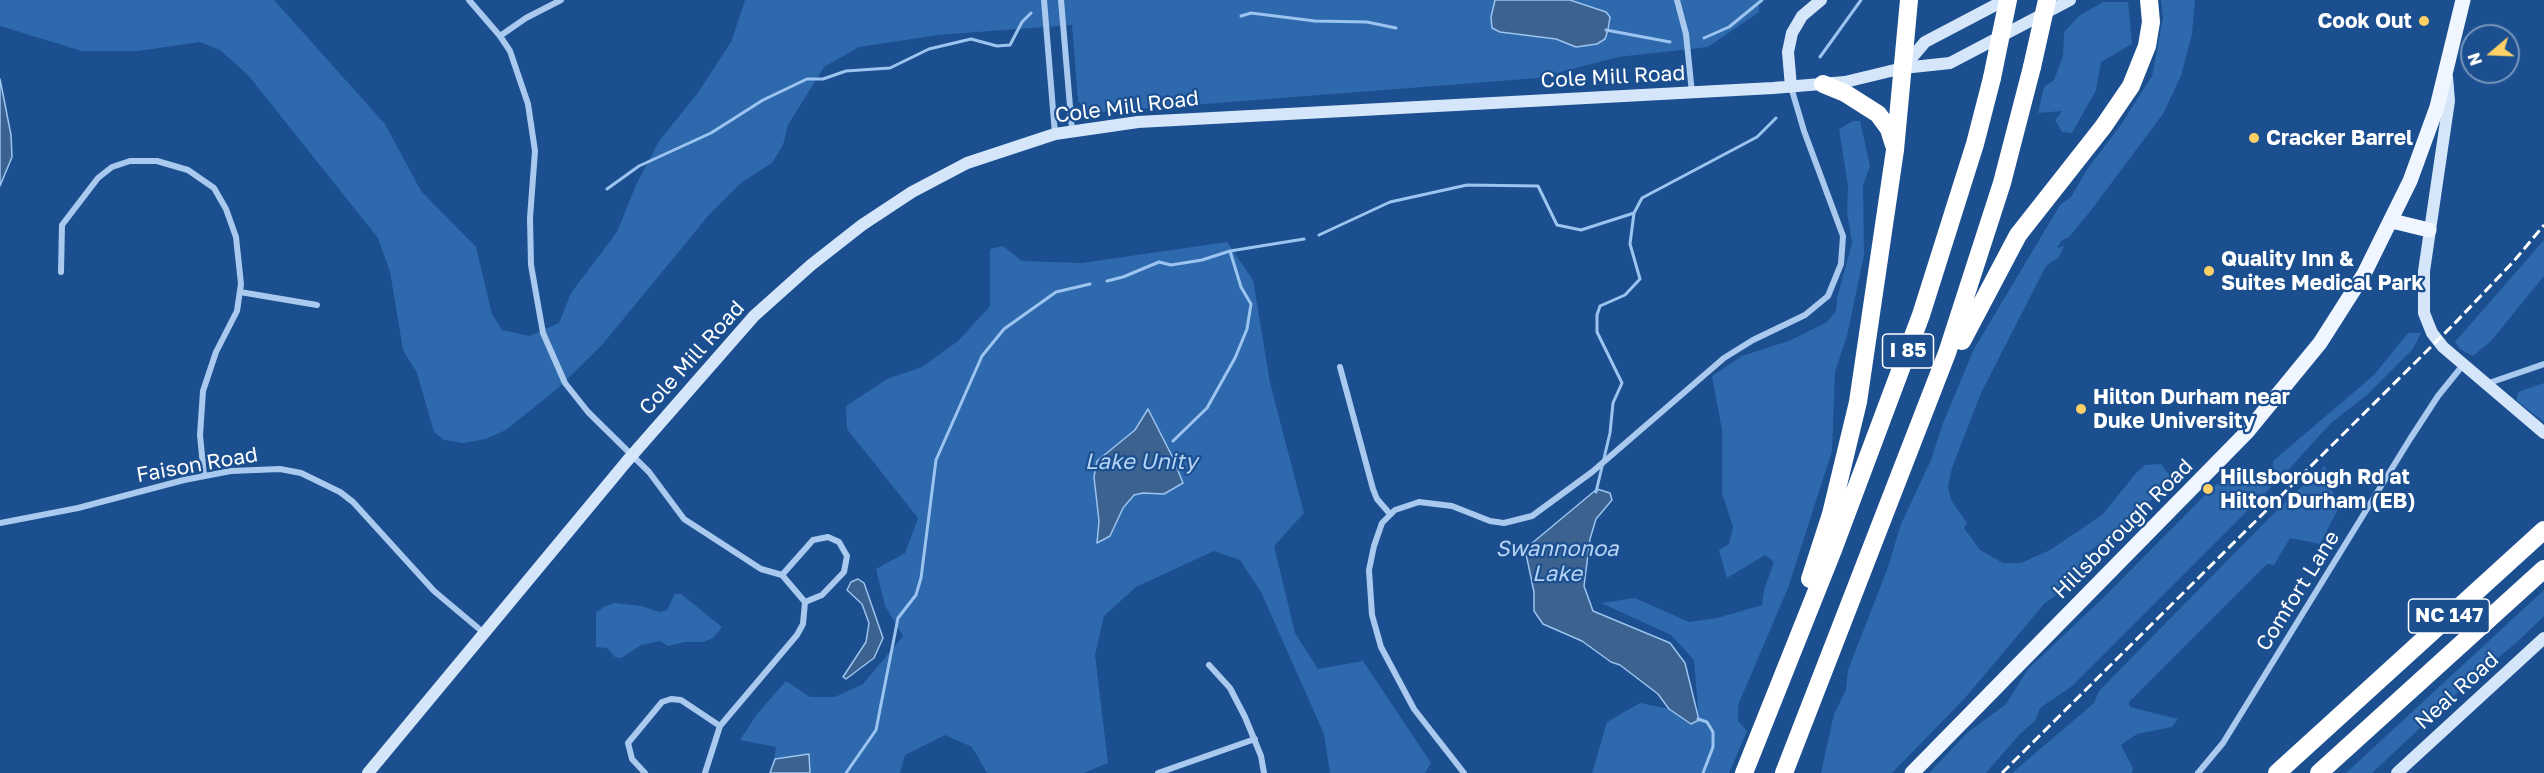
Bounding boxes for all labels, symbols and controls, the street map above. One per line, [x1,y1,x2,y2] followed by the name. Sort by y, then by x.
[2317,8,2412,34] place label: Cook Out
[2417,14,2431,28] marker: Cook Out
[2460,24,2520,84] north arrow
[2463,50,2486,68] text: N
[1540,61,1686,93] street label: Cole Mill Road
[1054,86,1200,128] street label: Cole Mill Road
[2266,125,2413,151] place label: Cracker Barrel
[2247,131,2261,145] marker: Cracker Barrel
[2221,246,2424,296] place label: Quality Inn & Suites Medical Park
[2202,264,2216,278] marker: Quality Inn & Suites Medical Park
[634,296,750,420] street label: Cole Mill Road
[1882,334,1934,368] road number: I 85
[2093,384,2290,434] place label: Hilton Durham near Duke University
[2074,402,2088,416] marker: Hilton Durham near Duke University
[134,442,260,488] street label: Faison Road
[1085,449,1197,475] water label: Lake Unity
[2048,454,2198,604] street label: Hillsborough Road
[2220,464,2415,514] place label: Hillsborough Rd at Hilton Durham (EB)
[2201,482,2215,496] marker: Hillsborough Rd at Hilton Durham (EB)
[2251,526,2345,656] street label: Comfort Lane
[1495,536,1619,588] water label: Swannonoa Lake
[2408,599,2490,633] road number: NC 147
[2410,647,2504,735] street label: Neal Road

